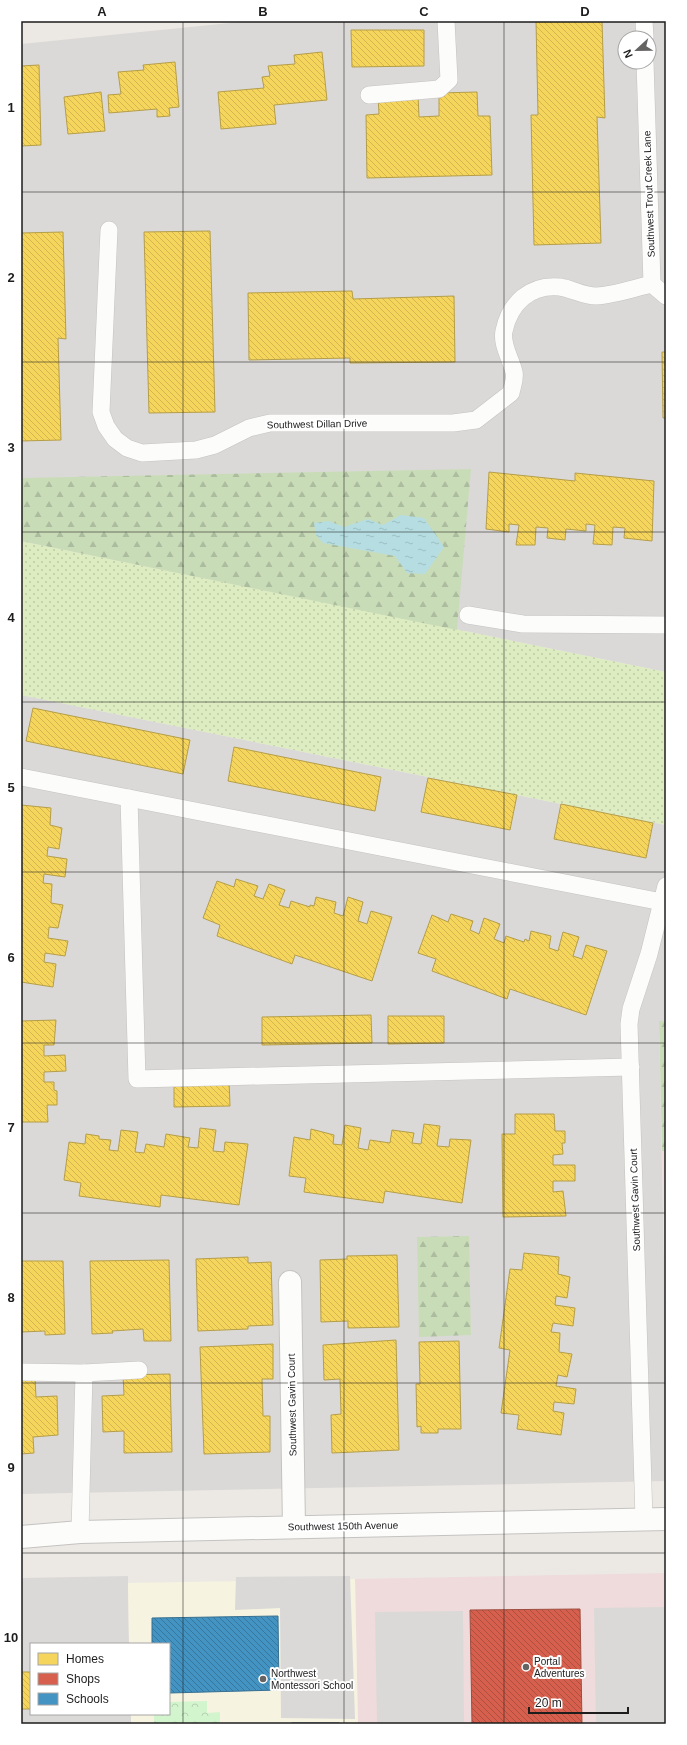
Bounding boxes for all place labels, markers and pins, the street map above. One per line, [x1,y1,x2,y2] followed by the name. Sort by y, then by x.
[534,1656,585,1679] place label: Portal Adventures
[521,1662,531,1672] marker: Portal Adventures
[271,1668,353,1691] place label: Northwest Montessori School
[258,1674,268,1684] marker: Northwest Montessori School

